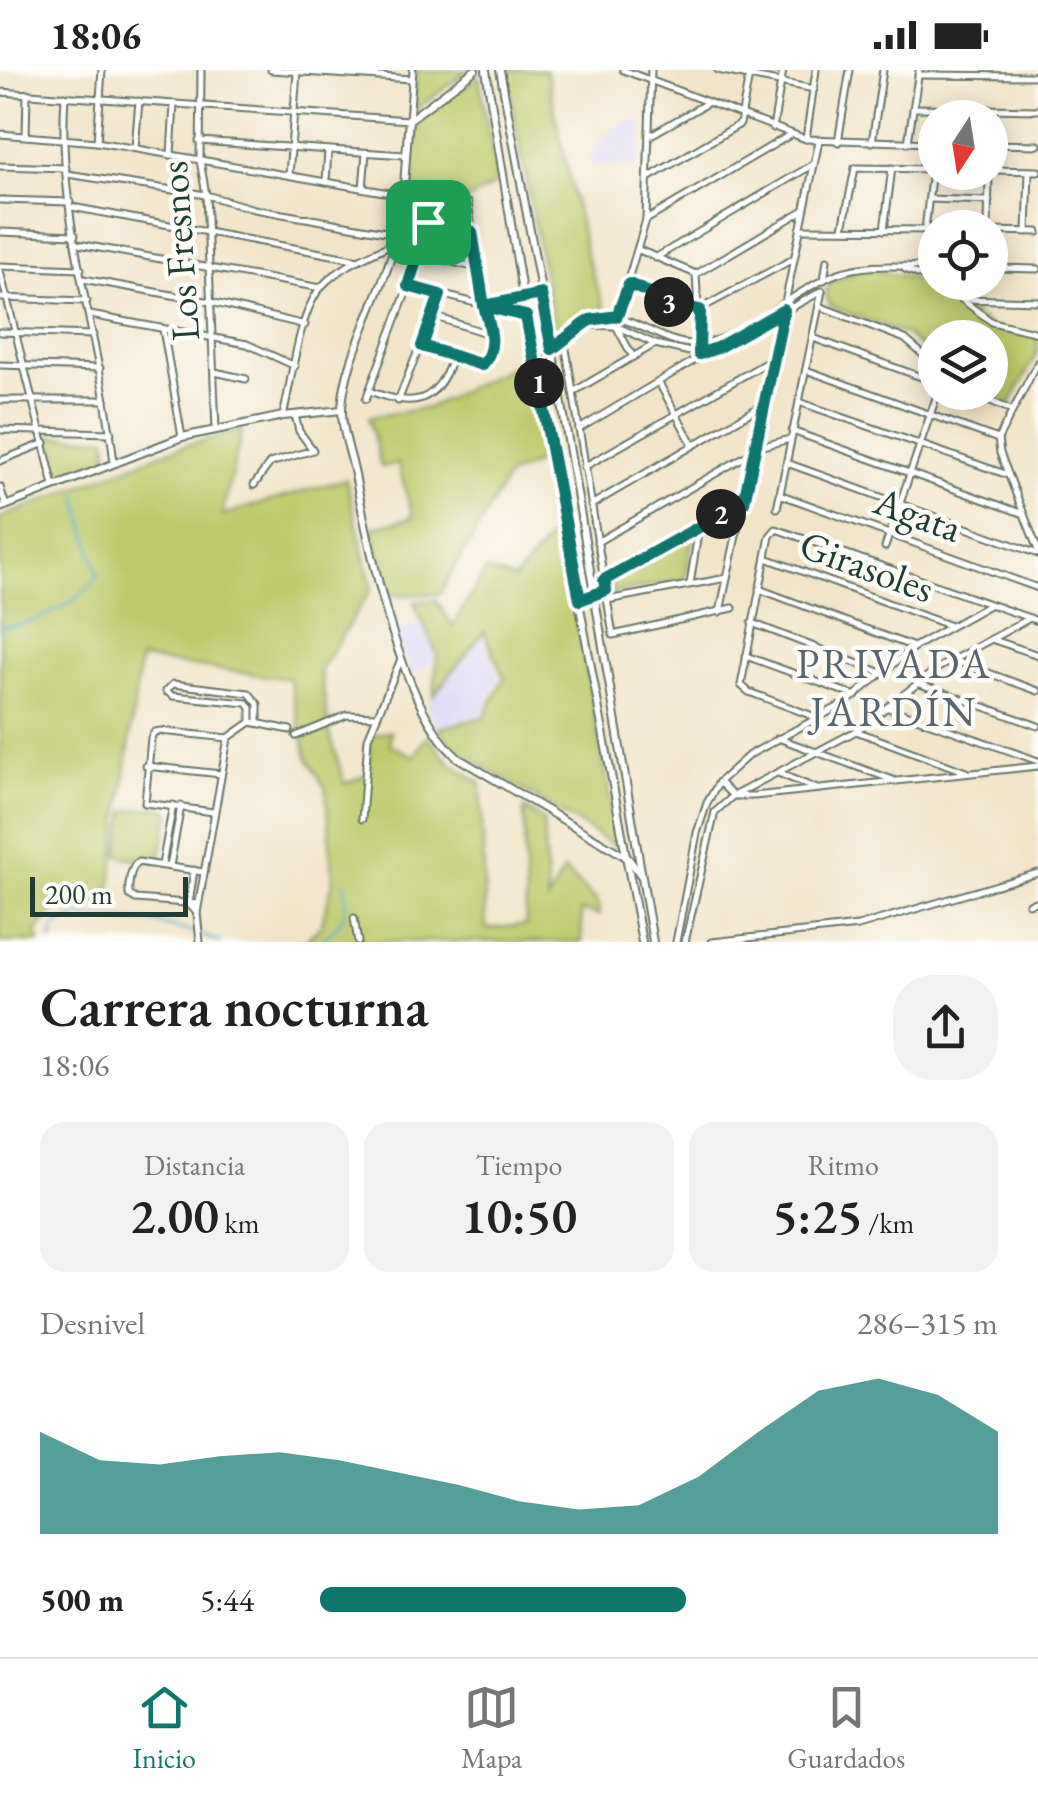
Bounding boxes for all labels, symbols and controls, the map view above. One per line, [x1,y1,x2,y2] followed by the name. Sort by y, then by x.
[50,11,141,60] text: 18:06
[918,100,1008,190] north arrow
[918,100,1008,410] map controls
[147,159,211,343] street label: Los Fresnos
[386,180,471,265] pin
[401,195,456,250] icon: arrive
[918,210,1008,300] button: locate
[644,277,694,327] pin: 3
[662,284,676,320] text: 3
[918,320,1008,410] button: layers
[514,358,564,408] pin: 1
[532,365,546,401] text: 1
[866,474,969,554] street label: Agata
[696,489,746,539] pin: 2
[714,496,728,532] text: 2
[793,518,941,614] street label: Girasoles
[796,636,992,739] district label: PRIVADA JARDÍN
[30,872,188,916] scale bar
[45,876,113,912] text: 200 m
[40,971,429,1042] text: Carrera nocturna
[893,975,998,1080] button: share
[40,1044,109,1086] text: 18:06
[144,1147,245,1183] text: Distancia
[476,1147,562,1183] text: Tiempo
[808,1147,879,1183] text: Ritmo
[130,1183,219,1248] text: 2.00
[461,1183,577,1248] text: 10:50
[772,1183,863,1248] text: 5:25
[219,1205,259,1241] text: km
[863,1205,914,1241] text: /km
[40,1302,145,1344] text: Desnivel
[857,1302,998,1344] text: 286–315 m
[40,1579,124,1621] text: 500 m
[200,1579,254,1621] text: 5:44
[133,1680,196,1776] tab: Inicio
[461,1680,522,1776] tab: Mapa
[787,1680,905,1776] tab: Guardados

